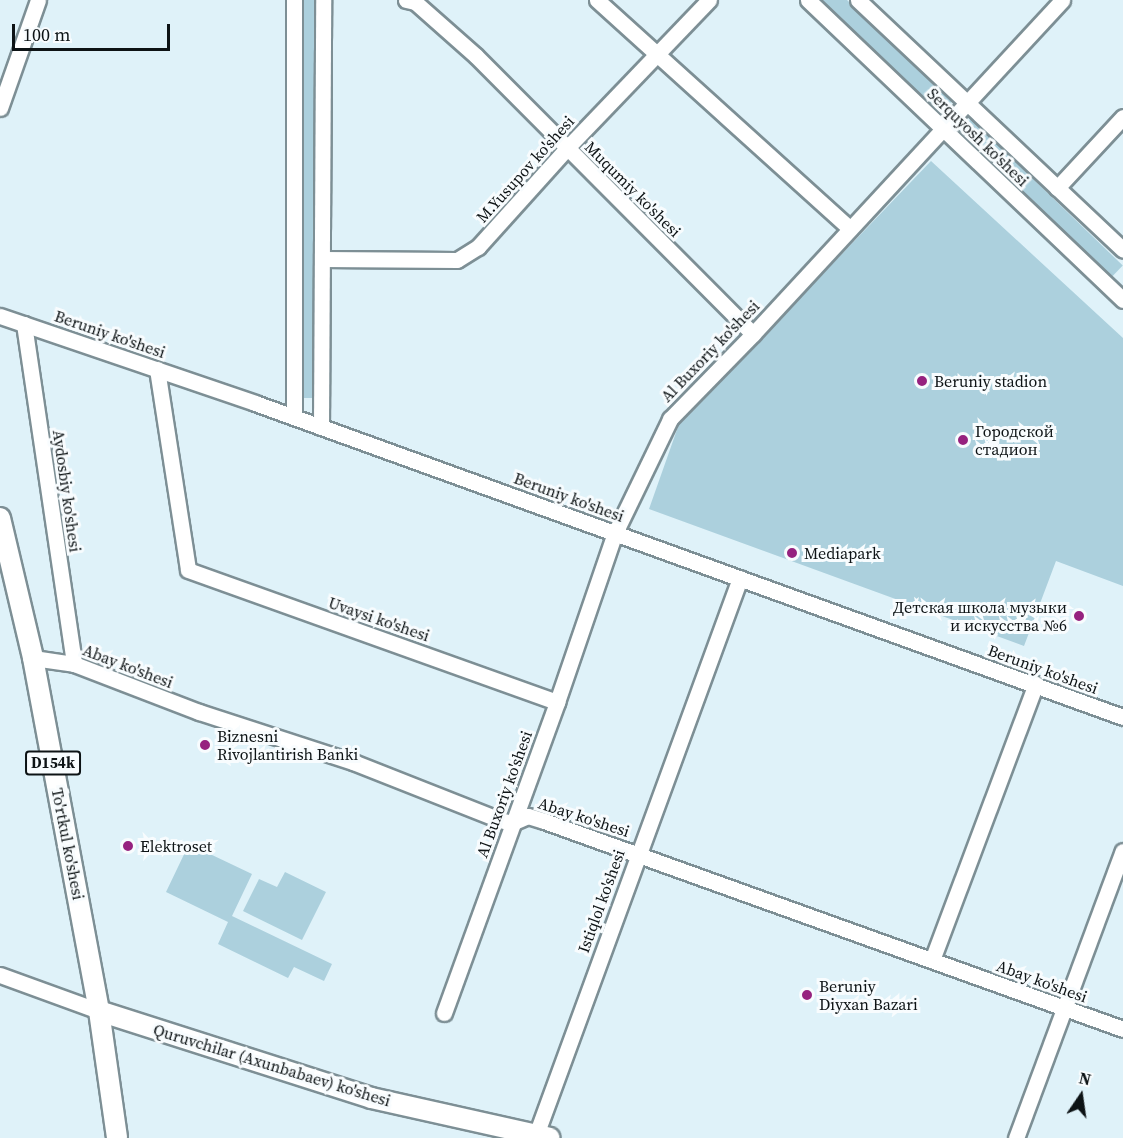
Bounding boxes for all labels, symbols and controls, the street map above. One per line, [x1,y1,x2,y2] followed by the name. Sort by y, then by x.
[15,12,172,50] scale bar
[23,22,70,47] text: 100 m
[924,84,1032,190] street label: Serquyosh ko'shesi
[472,112,578,226] street label: M.Yusupov ko'shesi
[581,137,685,241] street label: Muqumiy ko'shesi
[657,296,763,406] street label: Al Buxoriy ko'shesi
[52,306,168,362] street label: Beruniy ko'shesi
[934,371,1047,391] place label: Beruniy stadion
[915,374,929,388] marker: Beruniy stadion
[975,421,1054,459] place label: Городской стадион
[49,429,85,553] street label: Aydosbiy ko'shesi
[956,433,970,447] marker: Городской стадион
[511,468,627,526] street label: Beruniy ko'shesi
[804,543,881,563] place label: Mediapark
[785,546,799,560] marker: Mediapark
[326,593,432,645] street label: Uvaysi ko'shesi
[893,597,1067,635] place label: Детская школа музыки и искусства №6
[1072,609,1086,623] marker: Детская школа музыки и искусства №6
[80,640,176,692] street label: Abay ko'shesi
[985,640,1101,698] street label: Beruniy ko'shesi
[217,726,358,764] place label: Biznesni Rivojlantirish Banki
[472,728,536,860] street label: Al Buxoriy ko'shesi
[198,738,212,752] marker: Biznesni Rivojlantirish Banki
[25,751,82,775] road number: D154k
[48,786,88,902] street label: To'rtkul ko'shesi
[536,793,632,841] street label: Abay ko'shesi
[140,836,212,856] place label: Elektroset
[121,839,135,853] marker: Elektroset
[573,847,629,955] street label: Istiqlol ko'shesi
[994,956,1090,1006] street label: Abay ko'shesi
[819,976,918,1014] place label: Beruniy Diyxan Bazari
[800,988,814,1002] marker: Beruniy Diyxan Bazari
[151,1020,393,1110] street label: Quruvchilar (Axunbabaev) ko'shesi
[1051,1066,1111,1126] north arrow
[1077,1066,1093,1090] text: N

